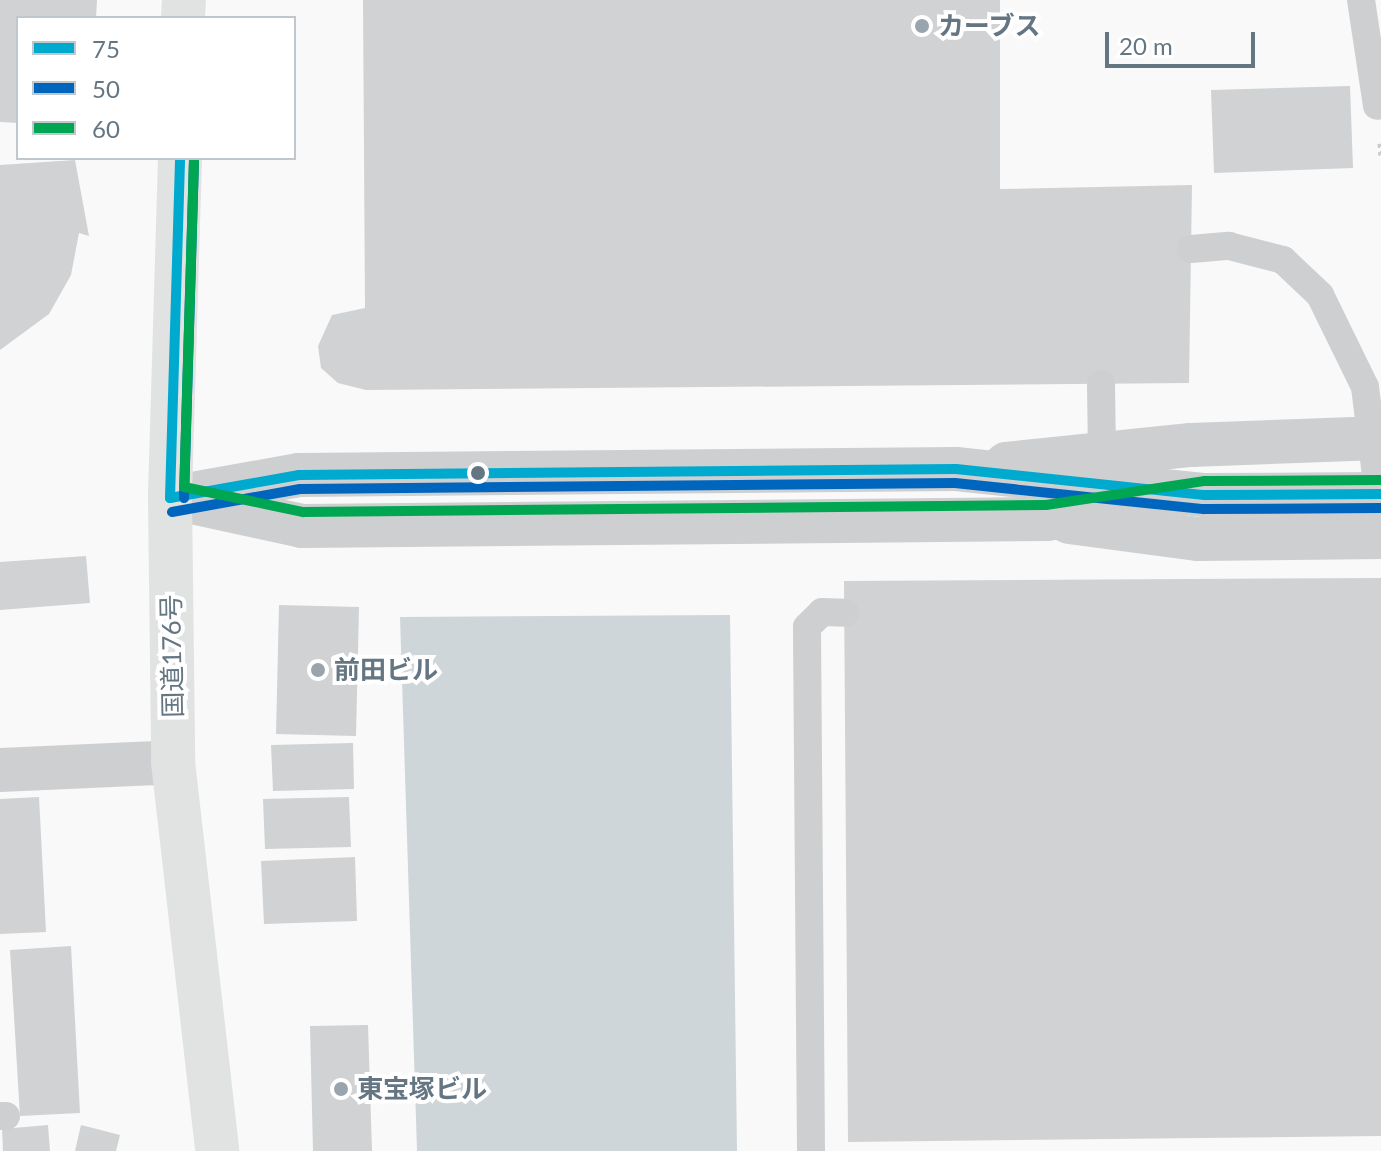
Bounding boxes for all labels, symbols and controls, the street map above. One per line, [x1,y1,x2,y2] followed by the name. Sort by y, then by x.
[938,10,1042,42] place label: カーブス
[16,16,296,160] legend
[1109,16,1259,66] scale bar
[913,17,931,35] marker: カーブス
[1119,31,1173,60] text: 20 m
[92,34,120,63] text: 75
[92,74,120,103] text: 50
[92,114,120,143] text: 60
[470,465,486,481] unlabelled marker
[155,594,189,718] street label: 国道176号
[334,654,438,686] place label: 前田ビル
[309,661,327,679] marker: 前田ビル
[357,1073,487,1105] place label: 東宝塚ビル
[332,1080,350,1098] marker: 東宝塚ビル

